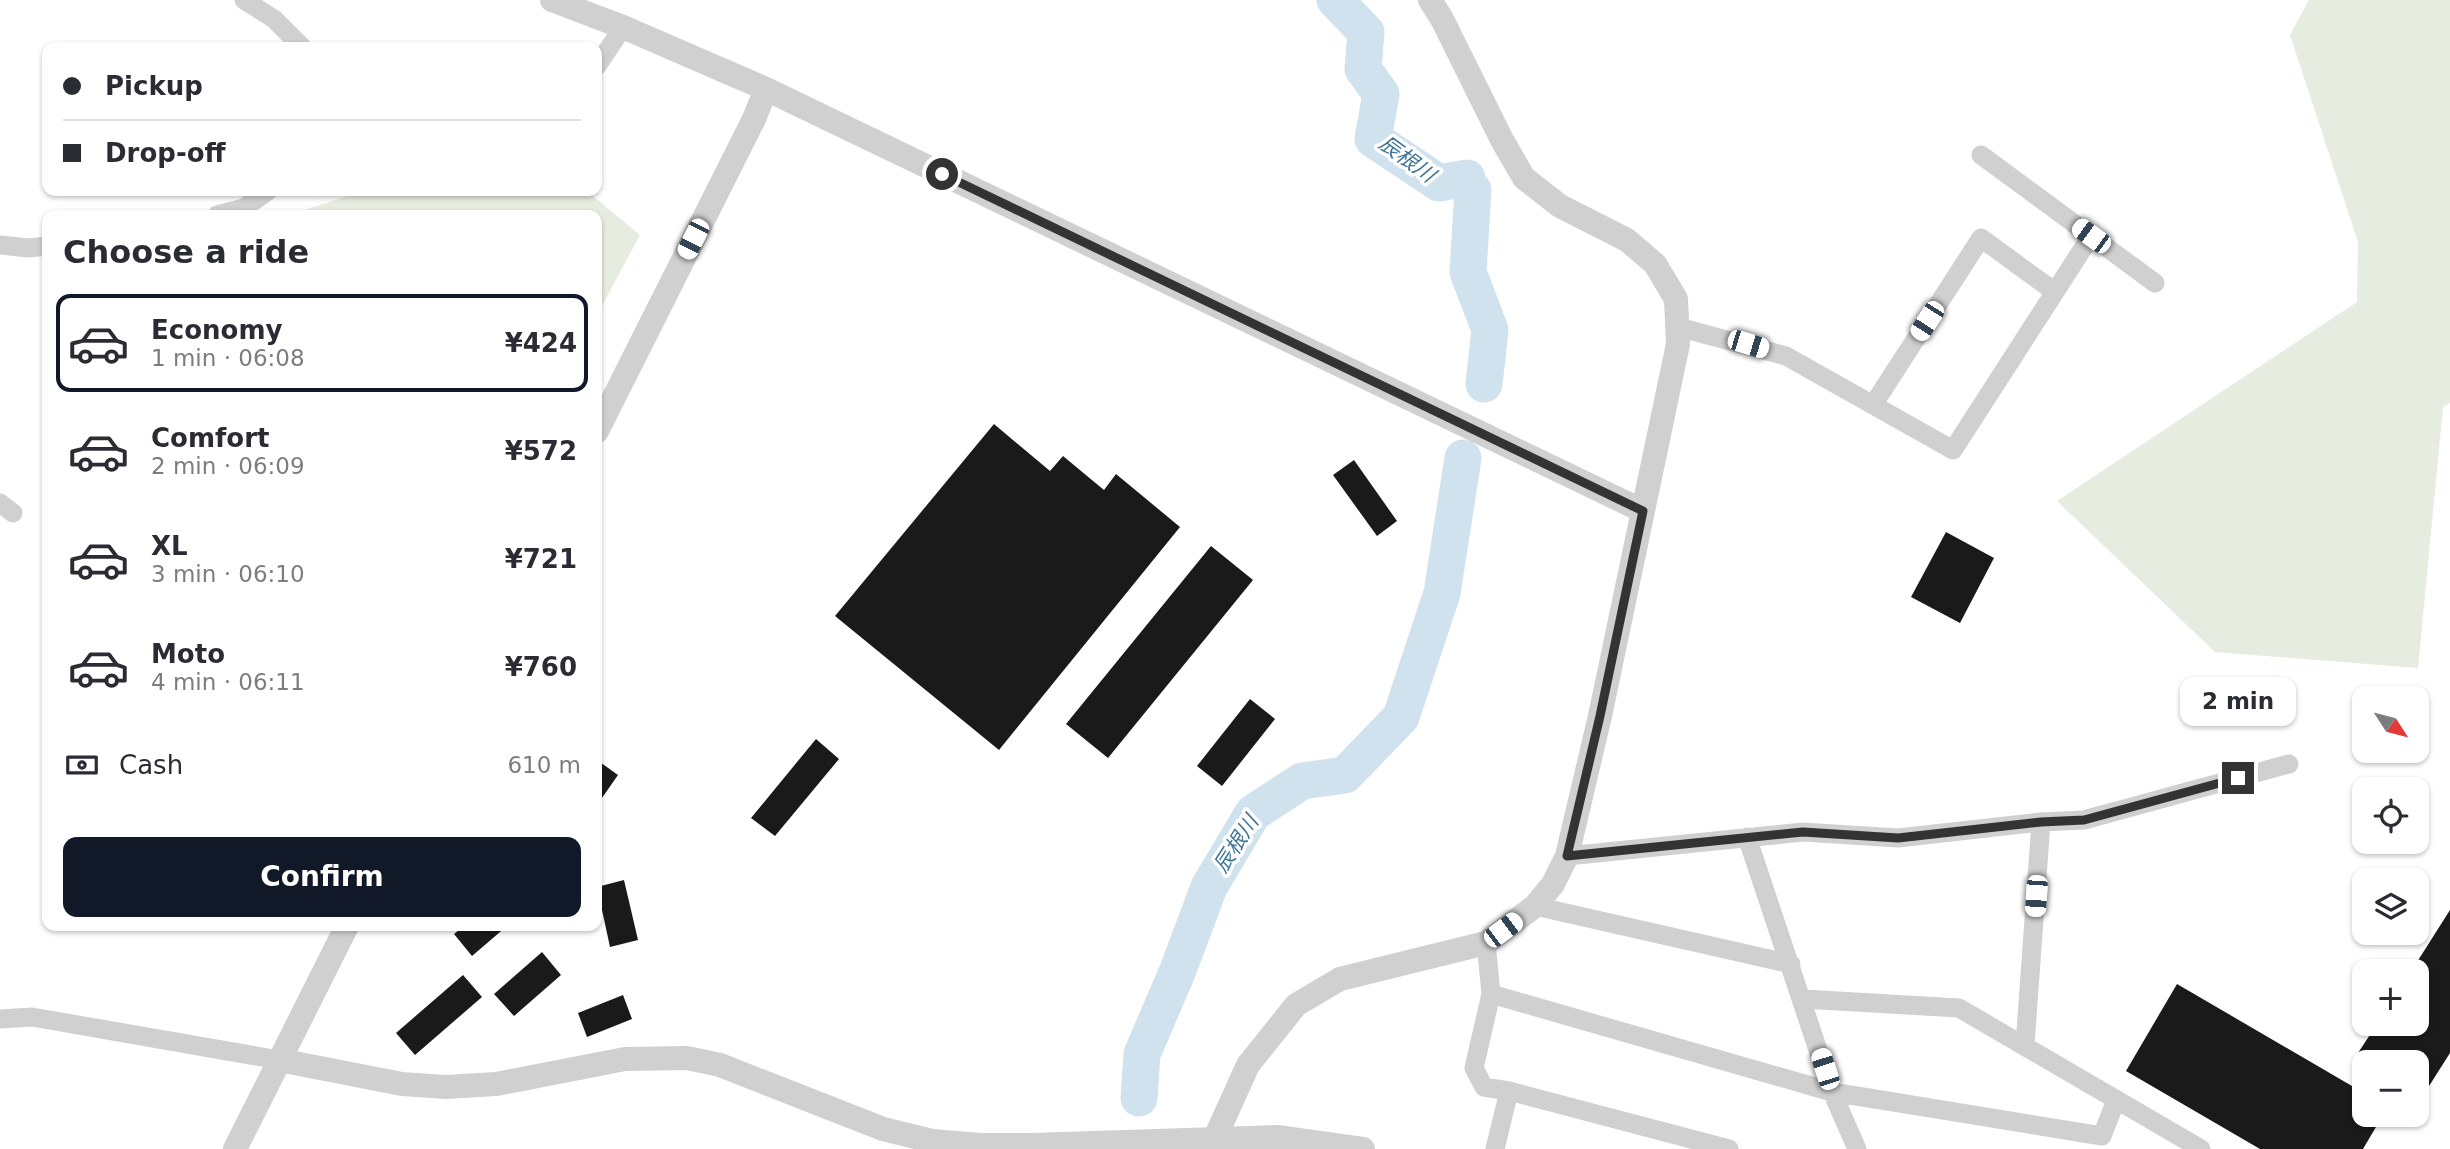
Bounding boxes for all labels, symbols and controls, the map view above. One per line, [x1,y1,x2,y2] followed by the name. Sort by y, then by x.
[105,71,203,101] text: Pickup
[1374,131,1441,188] water label: 辰根川
[105,138,226,168] text: Drop-off
[926,158,958,190] route start
[2068,215,2115,257] car
[675,216,712,262] car
[63,233,309,271] text: Choose a ride
[1907,298,1948,344] car
[67,312,130,375] icon: car
[151,315,282,345] text: Economy
[505,328,577,358] text: ¥424
[1725,328,1772,360] car
[151,345,305,371] text: 1 min · 06:08
[67,420,130,483] icon: car
[151,423,269,453] text: Comfort
[505,436,577,466] text: ¥572
[151,453,305,479] text: 2 min · 06:09
[67,528,130,591] icon: car
[151,531,188,561] text: XL
[505,544,577,574] text: ¥721
[151,561,305,587] text: 3 min · 06:10
[67,636,130,699] icon: car
[151,639,225,669] text: Moto
[505,652,577,682] text: ¥760
[151,669,305,695] text: 4 min · 06:11
[2180,676,2296,726] callout: 2 min
[2352,686,2429,763] north arrow
[2352,686,2429,1127] map controls
[2202,688,2274,714] text: 2 min
[63,746,101,784] icon: cash
[119,750,183,780] text: Cash
[507,752,581,778] text: 610 m
[2222,762,2254,794] route end
[2352,777,2429,854] button: locate
[1209,809,1264,877] water label: 辰根川
[63,837,581,917] button: Confirm
[2352,868,2429,945] button: layers
[2025,874,2048,918] car
[1480,909,1527,951] car
[2352,959,2429,1036] button: +
[1809,1046,1842,1092] car
[2352,1050,2429,1127] button: −

